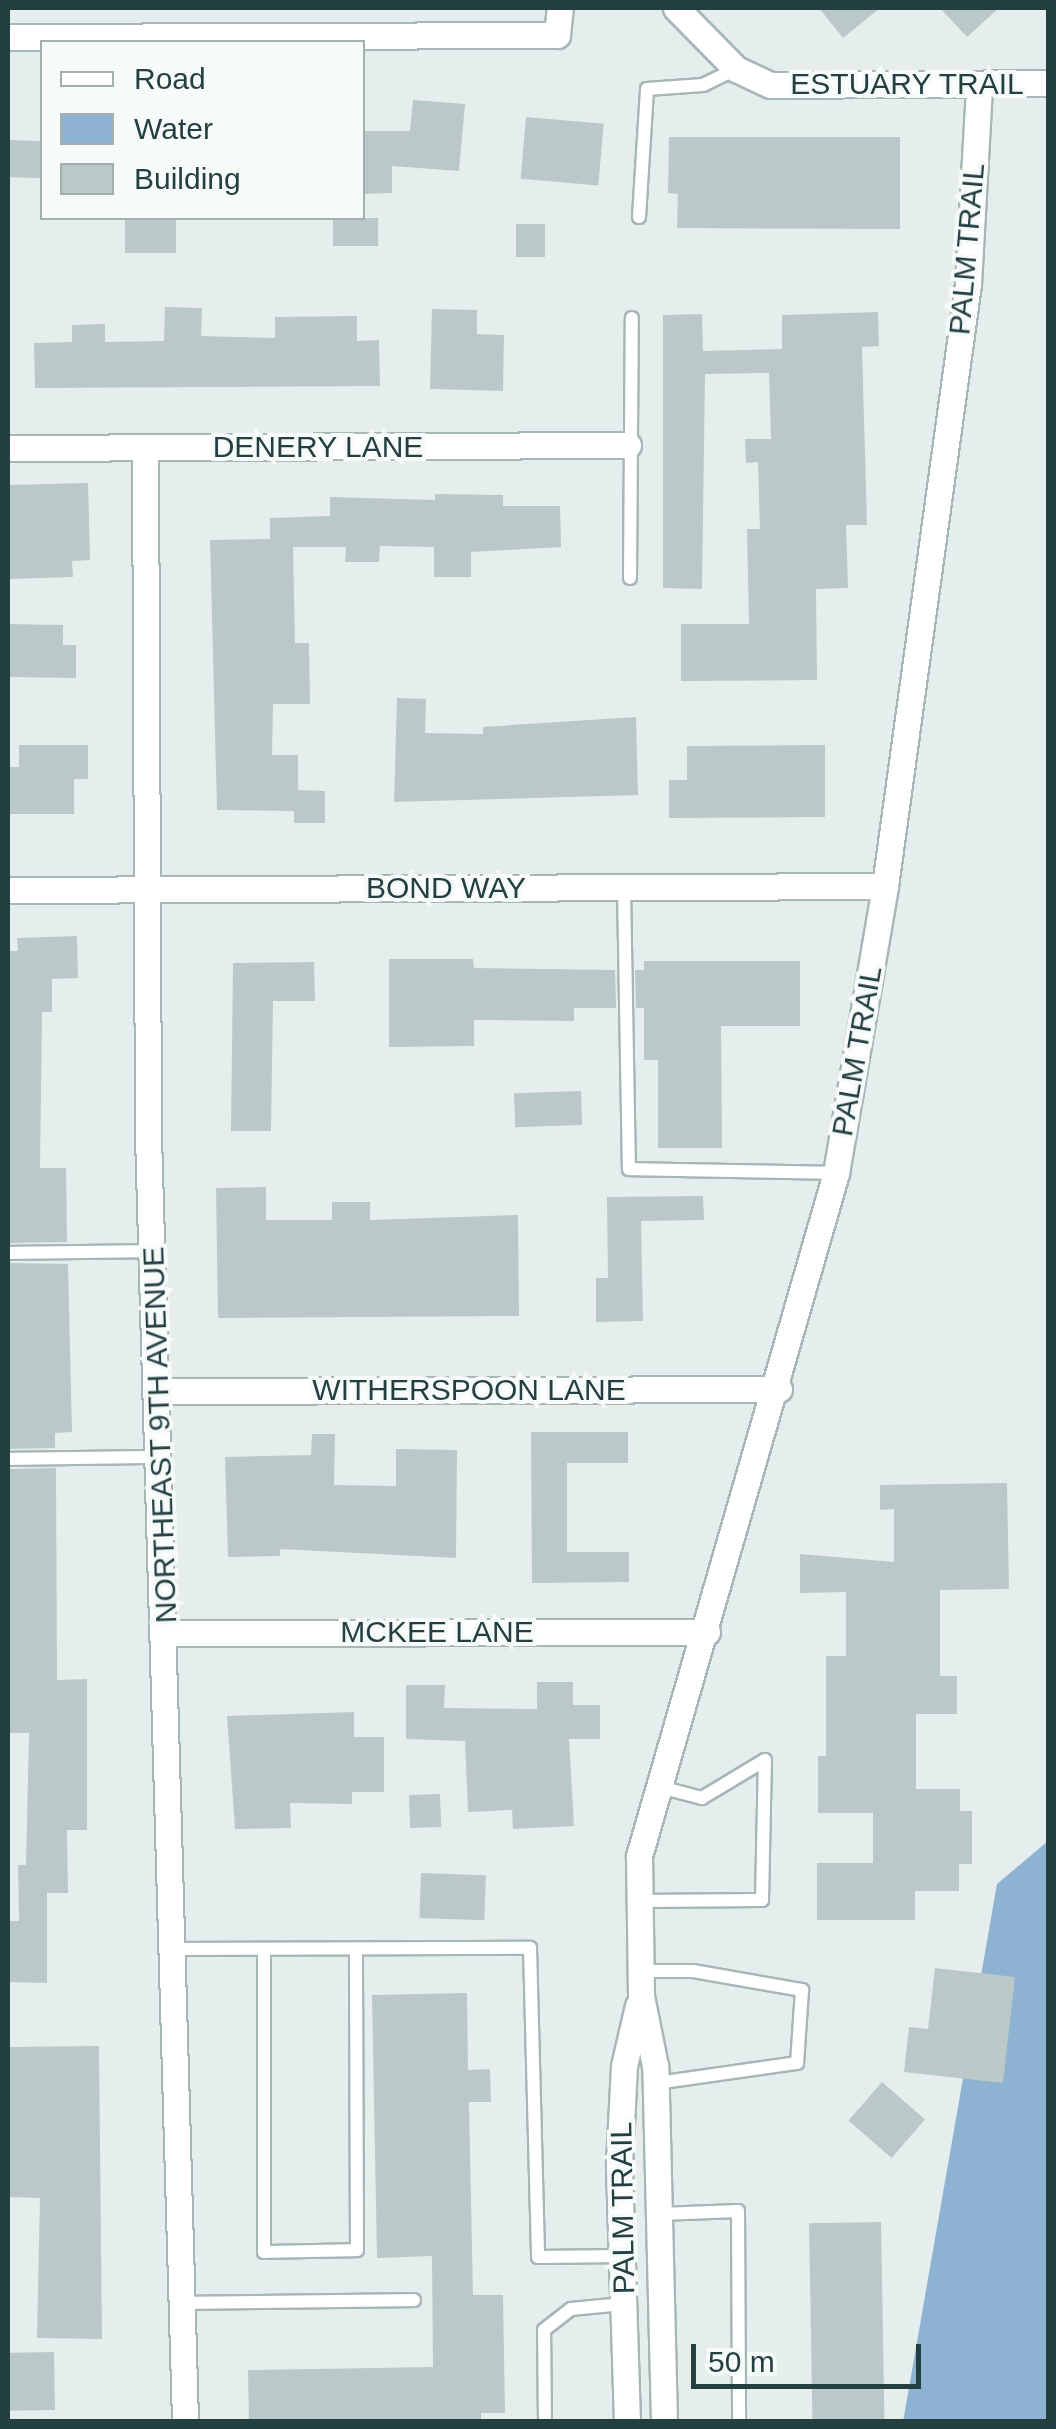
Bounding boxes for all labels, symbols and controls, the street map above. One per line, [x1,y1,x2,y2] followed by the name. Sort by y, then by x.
[40,40,365,220] legend
[134,62,206,95] text: Road
[790,66,1024,102] street label: ESTUARY TRAIL
[134,112,213,145] text: Water
[942,161,992,337] street label: PALM TRAIL
[134,162,241,195] text: Building
[212,429,424,465] street label: DENERY LANE
[366,870,526,906] street label: BOND WAY
[824,963,890,1139] street label: PALM TRAIL
[135,1245,185,1625] street label: NORTHEAST 9TH AVENUE
[312,1372,626,1408] street label: WITHERSPOON LANE
[340,1614,534,1650] street label: MCKEE LANE
[603,2121,643,2295] street label: PALM TRAIL
[696,2324,926,2386] scale bar
[708,2345,775,2378] text: 50 m

